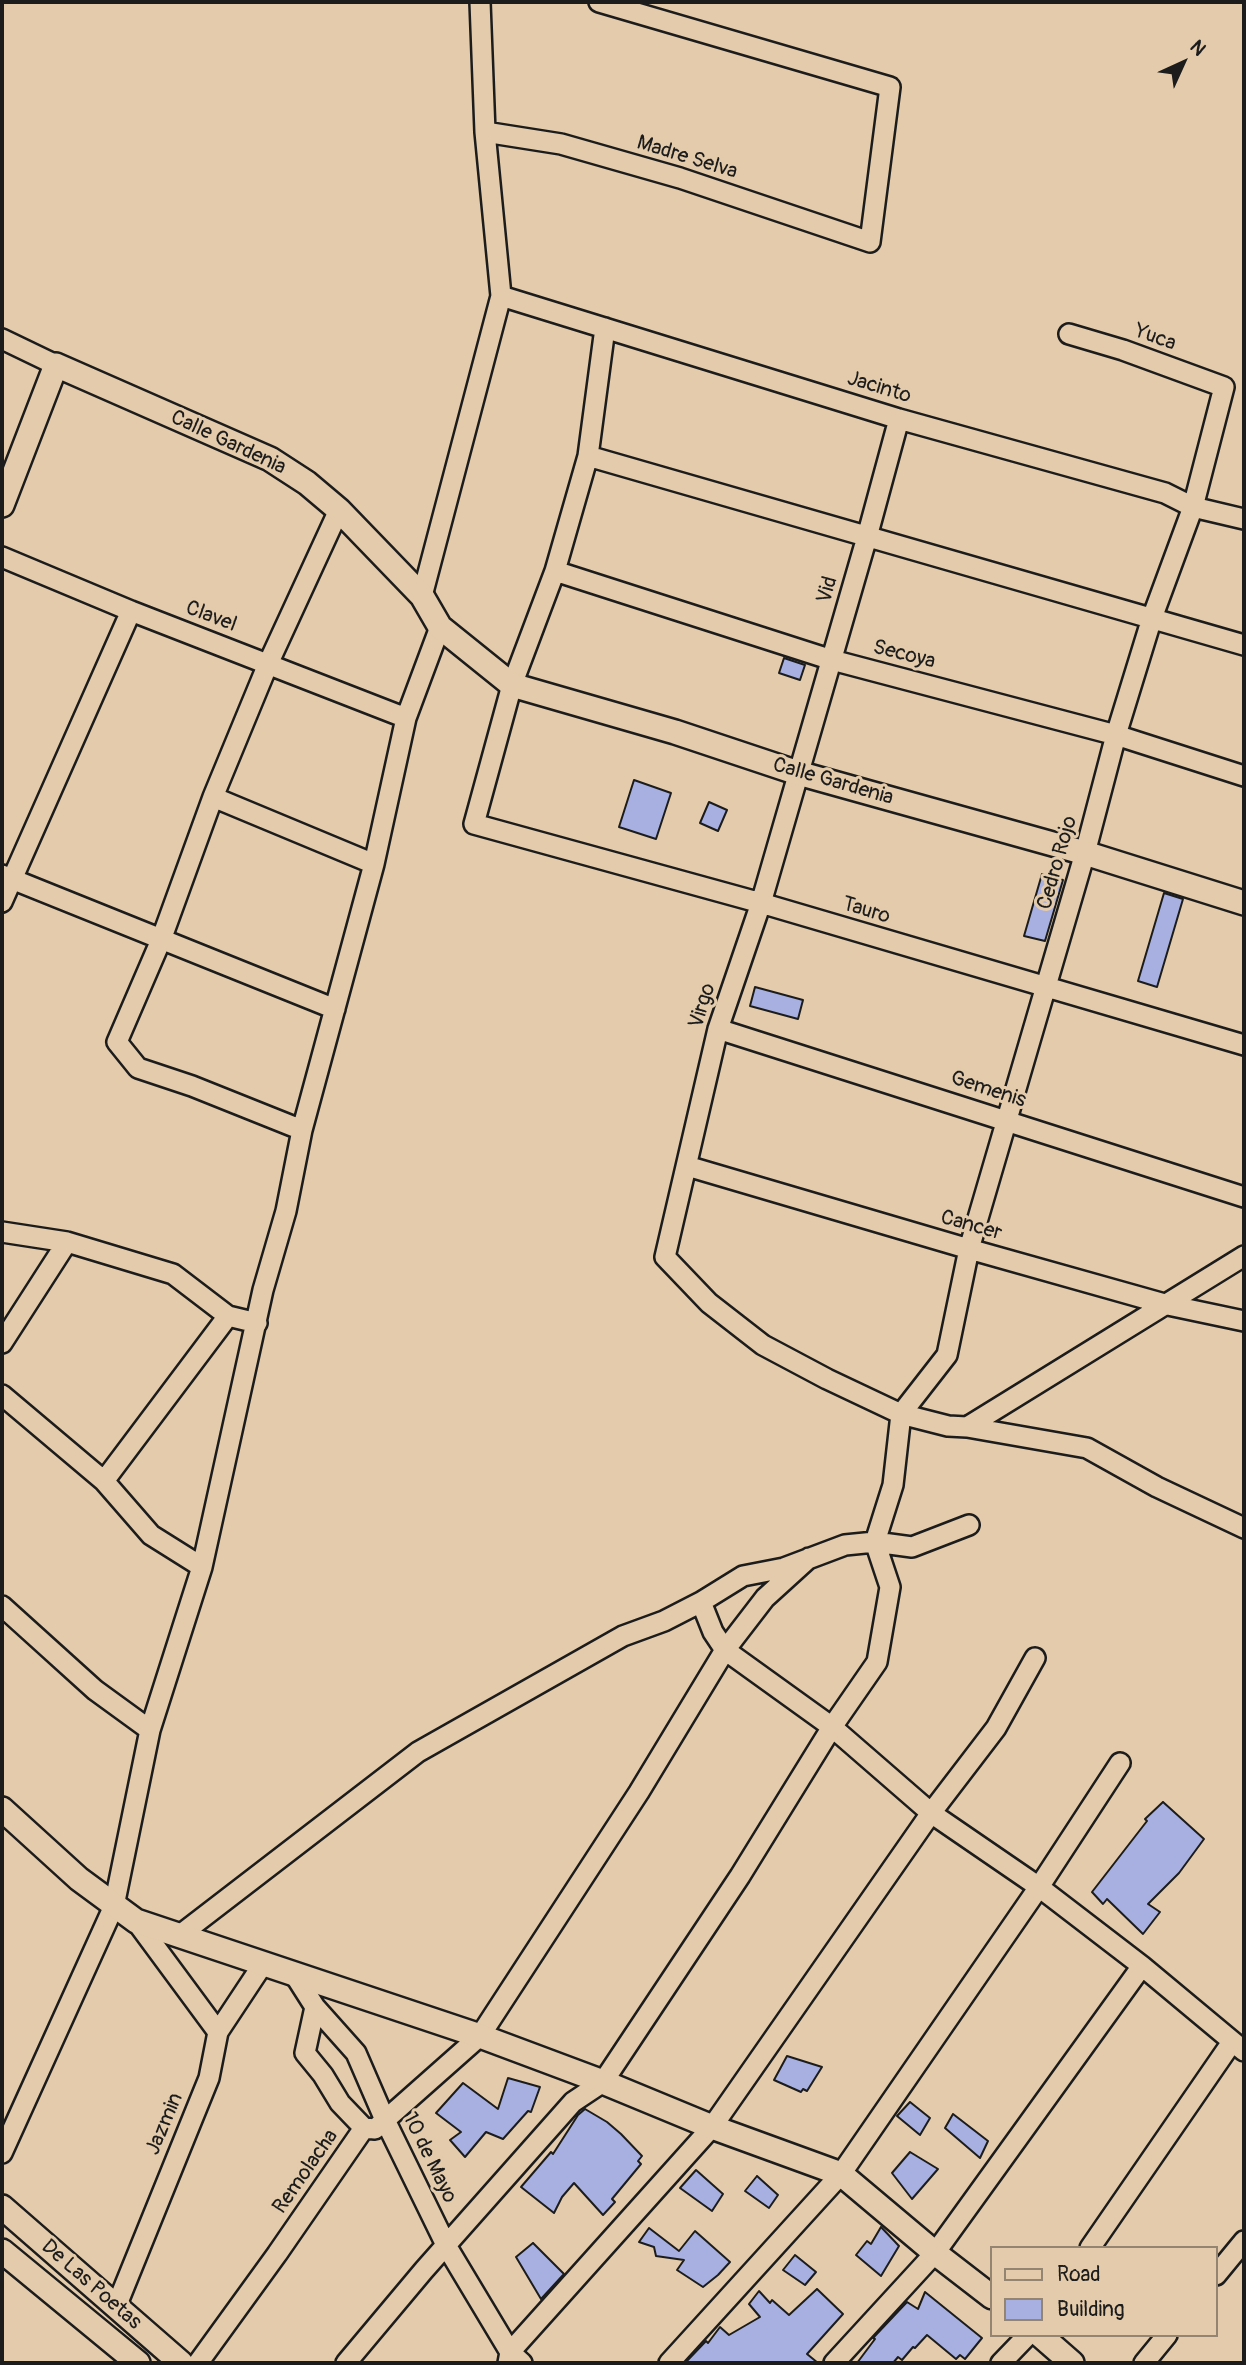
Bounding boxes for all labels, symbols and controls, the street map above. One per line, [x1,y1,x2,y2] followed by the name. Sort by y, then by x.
[1148,28,1218,98] north arrow
[1185,35,1211,61] text: N
[634,131,740,185] street label: Madre Selva
[1131,319,1179,357] street label: Yuca
[844,366,914,410] street label: Jacinto
[166,405,290,481] street label: Calle Gardenia
[812,574,844,606] street label: Vid
[182,596,240,638] street label: Clavel
[870,635,938,675] street label: Secoya
[770,753,896,811] street label: Calle Gardenia
[1033,813,1083,913] street label: Cedro Rojo
[839,892,893,930] street label: Tauro
[684,980,722,1032] street label: Virgo
[947,1066,1029,1114] street label: Gemenis
[937,1205,1005,1247] street label: Cancer
[141,2089,189,2159] street label: Jazmin
[396,2109,462,2207] street label: 10 de Mayo
[268,2125,344,2219] street label: Remolacha
[36,2235,146,2335] street label: De Las Poetas
[990,2246,1218,2337] legend
[1057,2261,1101,2288] text: Road
[1057,2296,1124,2323] text: Building

